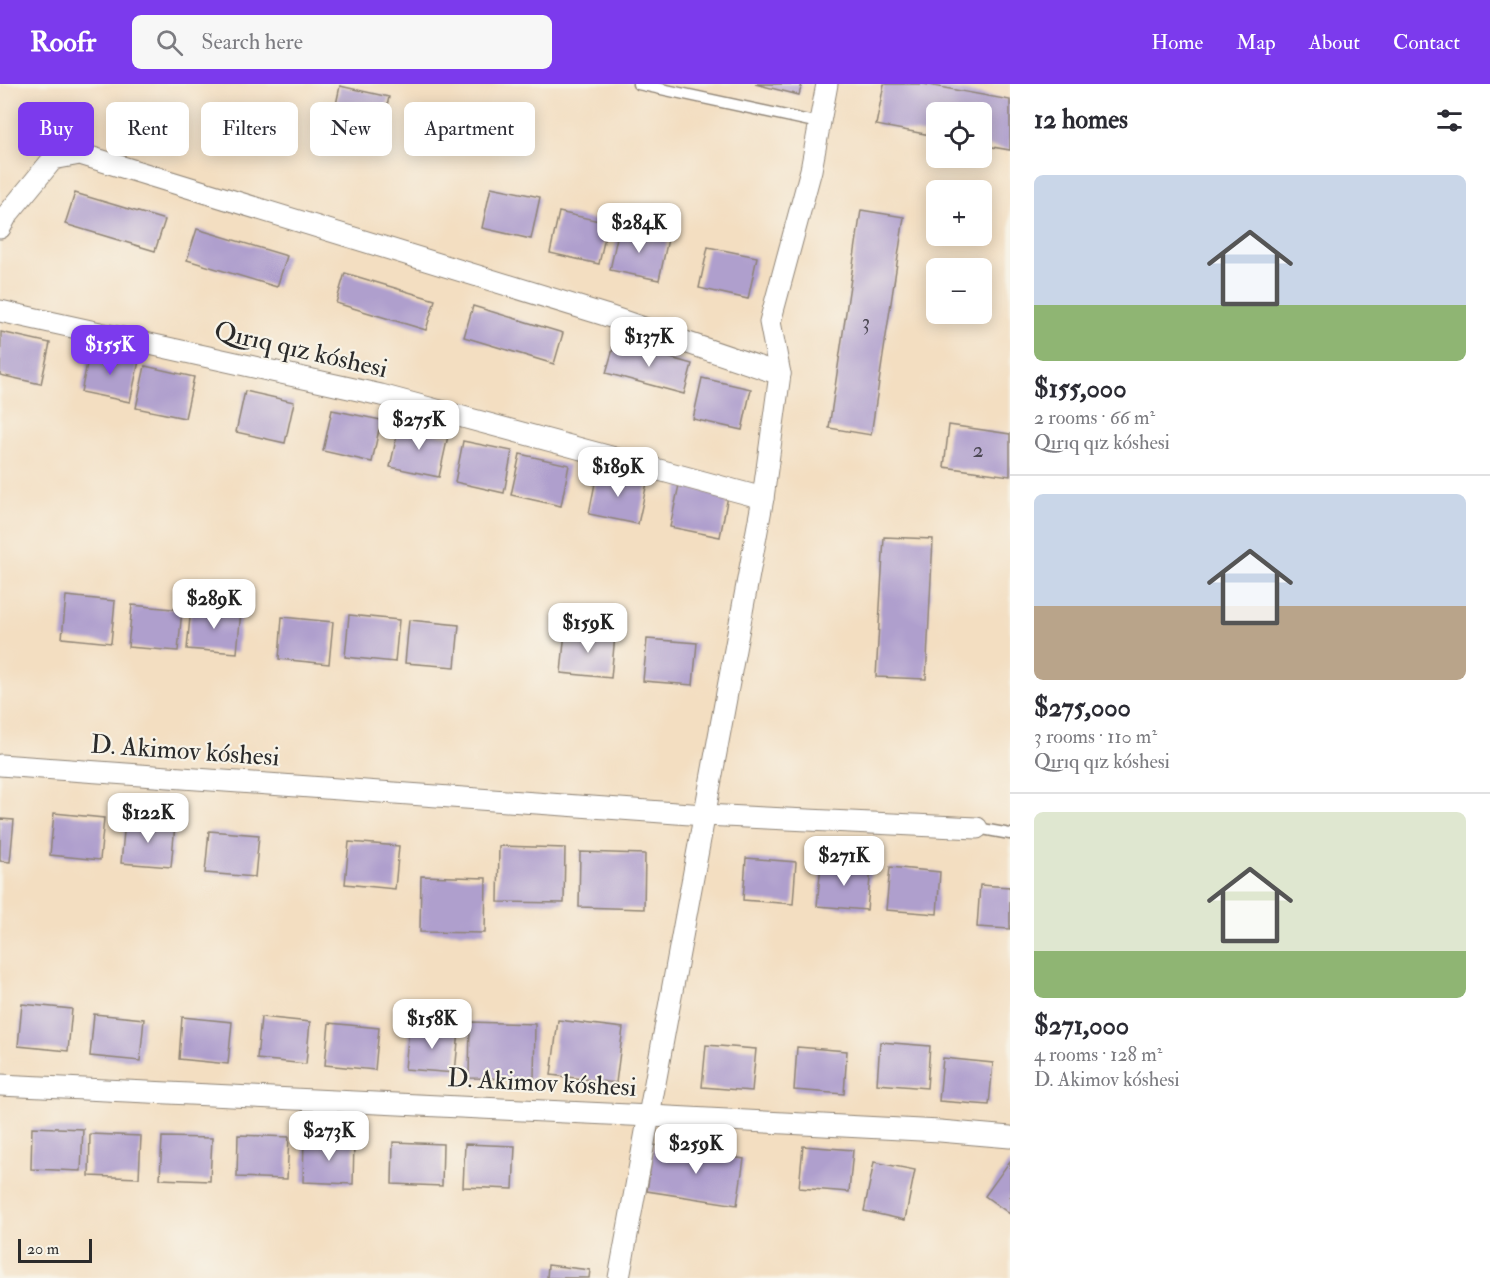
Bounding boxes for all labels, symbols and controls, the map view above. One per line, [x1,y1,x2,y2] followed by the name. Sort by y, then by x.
[132,15,552,69] search box
[30,25,96,60] text: Roofr
[153,26,186,59] icon: search
[201,28,303,56] text: Search here
[1151,29,1203,56] text: Home
[1236,29,1276,56] text: Map
[1309,29,1360,56] text: About
[1393,29,1460,56] text: Contact
[18,102,94,156] chip: Buy
[106,102,189,156] chip: Rent
[201,102,298,156] chip: Filters
[310,102,392,156] chip: New
[404,102,535,156] chip: Apartment
[926,102,992,324] map controls
[926,102,992,168] button: locate
[1034,104,1128,136] text: 12 homes
[1433,104,1466,137] icon: filters
[926,180,992,246] button: +
[597,203,681,254] pin: $284K
[611,210,667,235] text: $284K
[1196,214,1304,322] icon: home
[926,258,992,324] button: −
[862,308,870,336] house number: 3
[211,315,391,385] street label: Qırıq qız kóshesi
[607,317,691,368] pin: $137K
[624,324,674,349] text: $137K
[68,325,152,376] pin: $155K
[85,332,135,357] text: $155K
[1034,373,1127,405] text: $155,000
[377,400,461,451] pin: $275K
[1034,405,1155,430] text: 2 rooms · 66 m²
[392,407,446,432] text: $275K
[1034,430,1170,455] text: Qırıq qız kóshesi
[972,436,984,464] house number: 2
[576,447,660,498] pin: $189K
[592,454,644,479] text: $189K
[1196,533,1304,641] icon: home
[172,579,256,630] pin: $289K
[186,586,242,611] text: $289K
[546,603,630,654] pin: $159K
[562,610,614,635] text: $159K
[1034,692,1131,724] text: $275,000
[1034,724,1157,749] text: 3 rooms · 110 m²
[89,728,281,774] street label: D. Akimov kóshesi
[1034,749,1170,774] text: Qırıq qız kóshesi
[106,793,190,844] pin: $122K
[122,800,174,825] text: $122K
[802,836,886,887] pin: $271K
[818,843,870,868] text: $271K
[1196,851,1304,959] icon: home
[390,999,474,1050] pin: $158K
[407,1006,457,1031] text: $158K
[1034,1010,1129,1042] text: $271,000
[1034,1042,1162,1067] text: 4 rooms · 128 m²
[447,1062,637,1104] street label: D. Akimov kóshesi
[1034,1067,1180,1092] text: D. Akimov kóshesi
[287,1111,371,1162] pin: $273K
[303,1118,355,1143] text: $273K
[654,1124,738,1175] pin: $259K
[669,1131,723,1156] text: $259K
[18,1236,92,1264] scale bar
[27,1239,59,1259] text: 20 m

